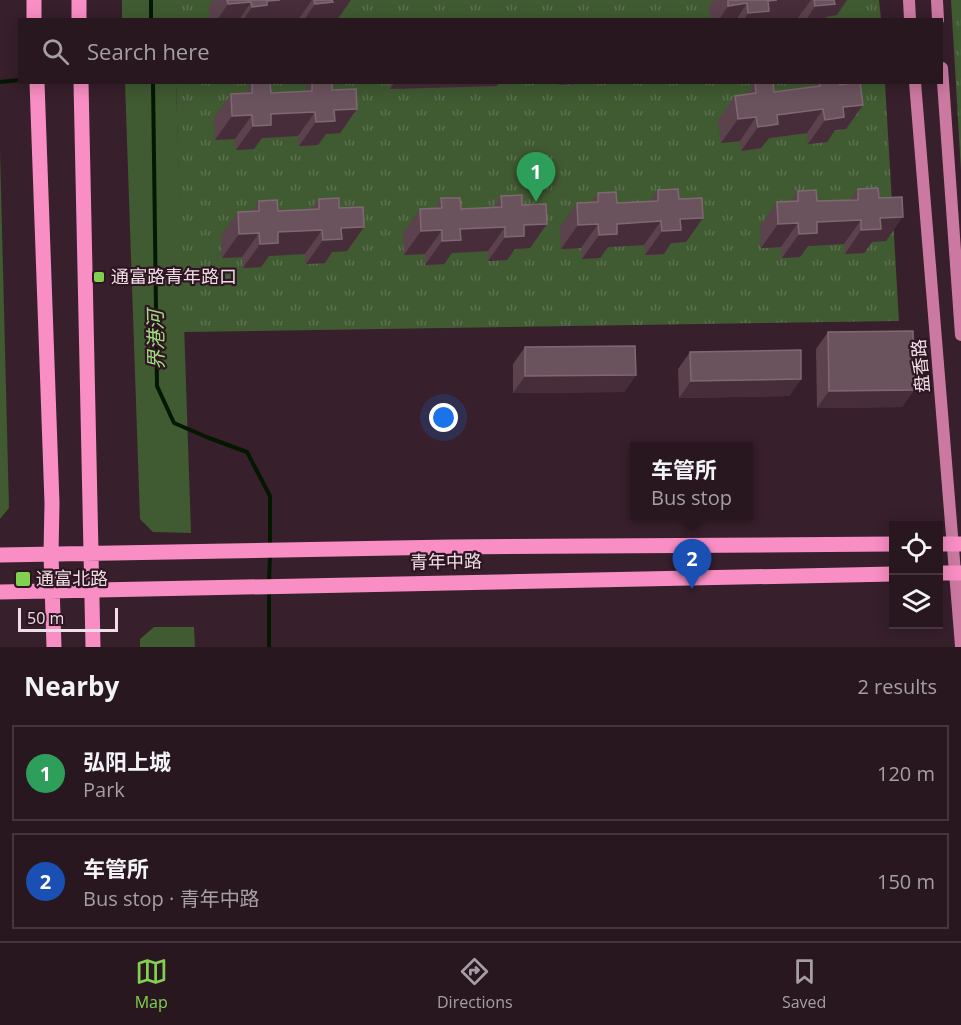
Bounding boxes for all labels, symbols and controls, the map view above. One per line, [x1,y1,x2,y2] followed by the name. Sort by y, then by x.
[18,18,943,84] search box
[39,35,72,68] icon: search
[87,36,210,66] text: Search here
[516,152,556,202] pin: 1
[111,264,237,288] place label: 通富路青年路口
[92,270,106,284] marker: 通富路青年路口
[141,306,170,370] water label: 界港河
[906,338,934,394] street label: 盘香路
[429,403,458,432] your location
[630,442,753,520] popup
[651,454,717,484] text: 车管所
[651,484,732,511] text: Bus stop
[889,521,943,629] map controls
[889,521,943,575] button: locate
[672,540,712,589] pin: 2
[410,548,482,574] street label: 青年中路
[36,566,108,590] place label: 通富北路
[14,570,32,588] marker: 通富北路
[889,575,943,629] button: layers
[18,605,118,632] scale bar
[27,607,64,629] text: 50 m
[24,668,119,704] text: Nearby
[857,673,937,700] text: 2 results
[83,746,171,776] text: 弘阳上城
[40,760,51,787] text: 1
[877,760,935,787] text: 120 m
[83,776,125,803] text: Park
[83,853,149,883] text: 车管所
[40,868,51,895] text: 2
[877,868,935,895] text: 150 m
[83,885,259,912] text: Bus stop · 青年中路
[135,955,168,1013] tab: Map
[437,955,513,1013] tab: Directions
[782,955,826,1013] tab: Saved

